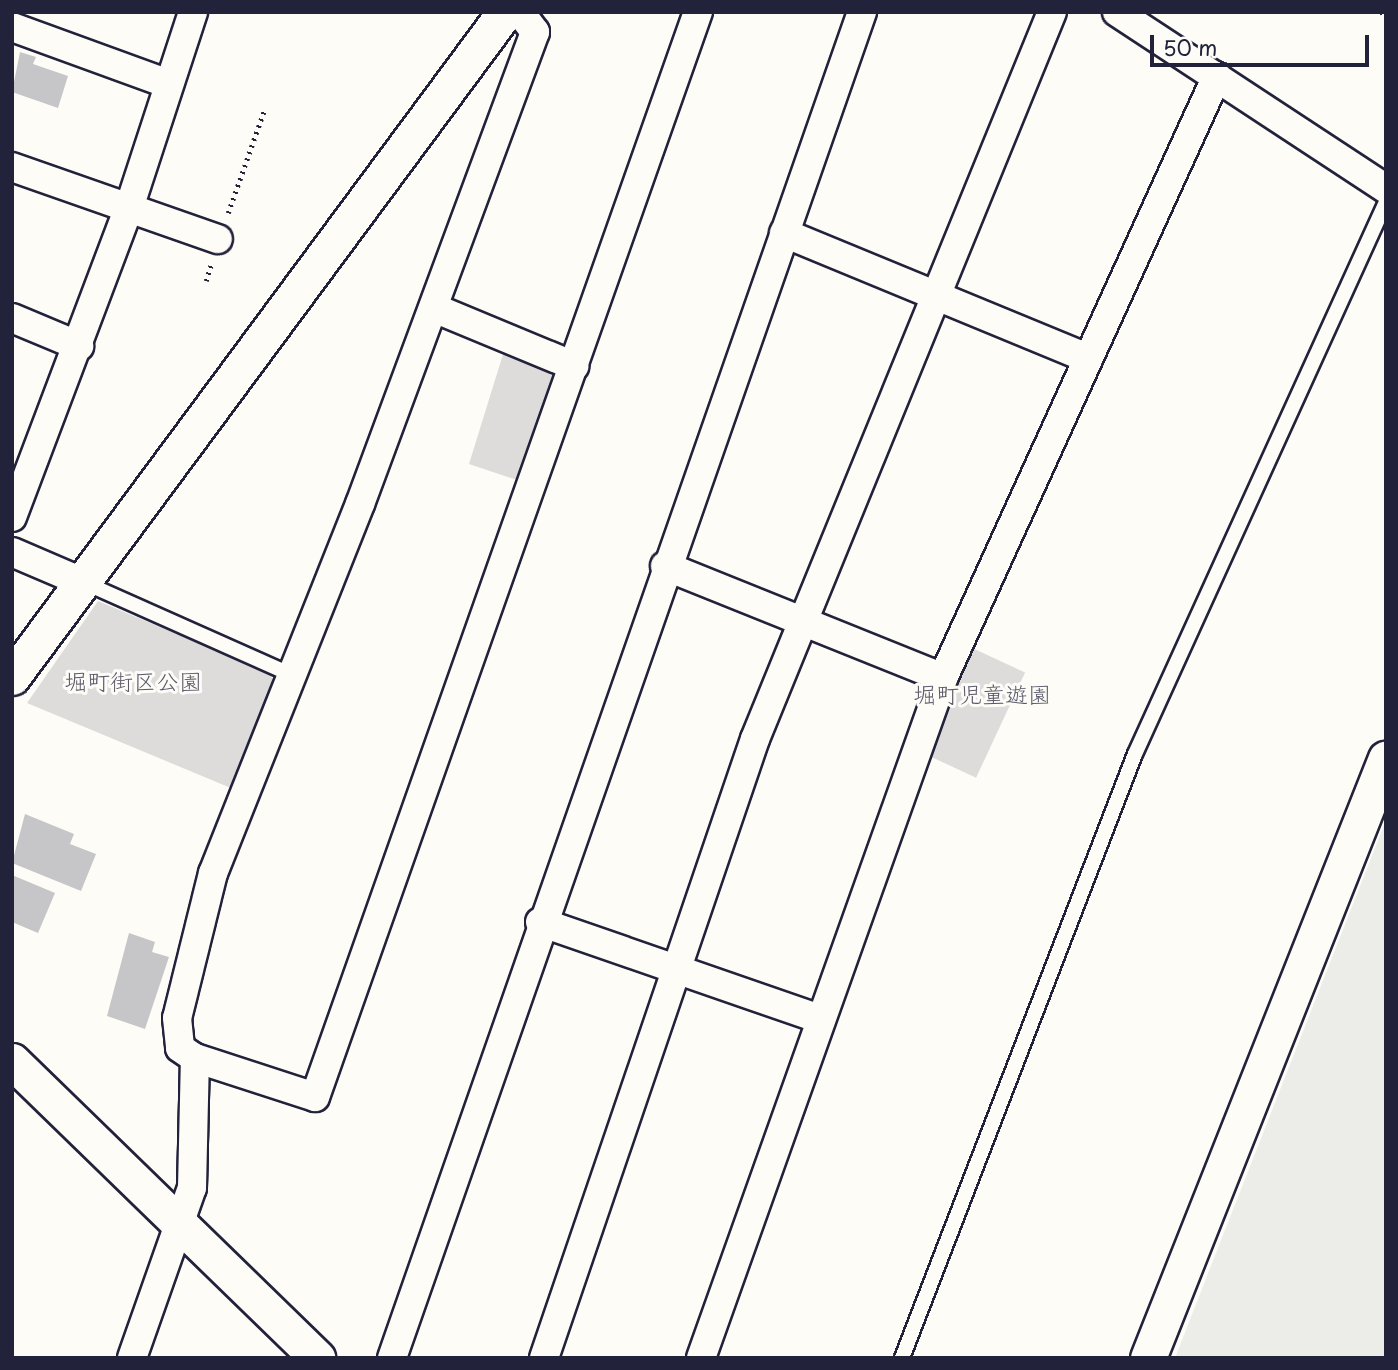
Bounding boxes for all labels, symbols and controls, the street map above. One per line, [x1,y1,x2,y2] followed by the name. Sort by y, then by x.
[1153,21,1372,65] scale bar
[1163,31,1217,63] text: 50 m
[64,667,202,695] park label: 堀町街区公園
[913,680,1051,708] park label: 堀町児童遊園

